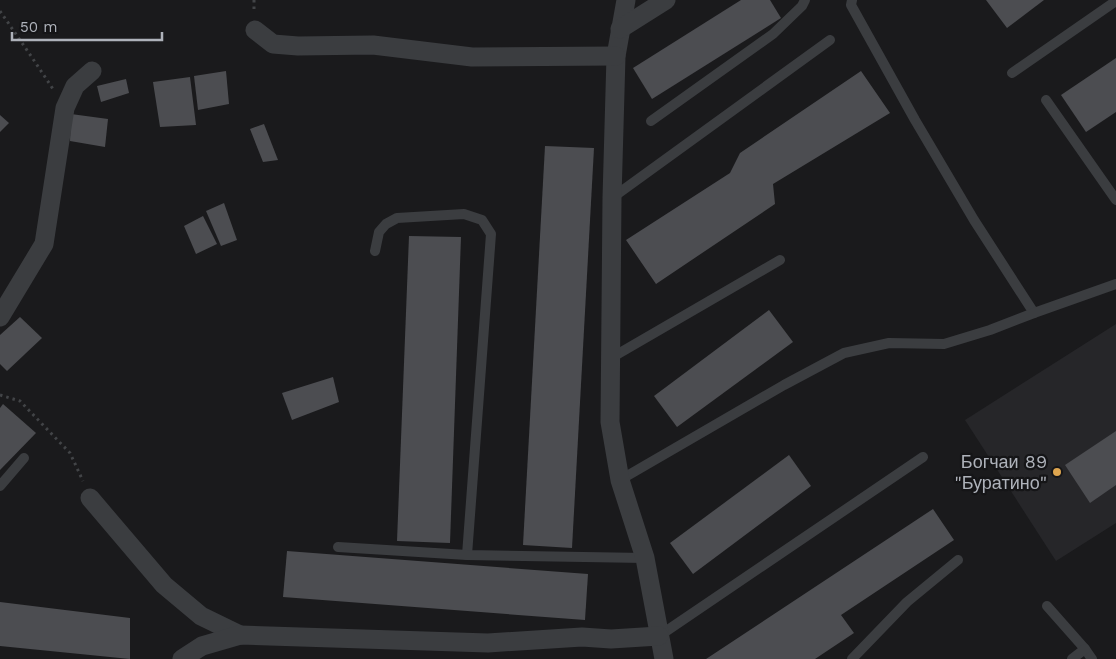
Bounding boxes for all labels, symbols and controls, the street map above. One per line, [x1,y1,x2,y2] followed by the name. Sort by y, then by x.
[12,10,162,42] scale bar
[20,18,57,36] text: 50 m
[954,451,1047,493] place label: Богчаи 89 "Буратино"
[1051,466,1063,478] marker: Богчаи 89 "Буратино"

